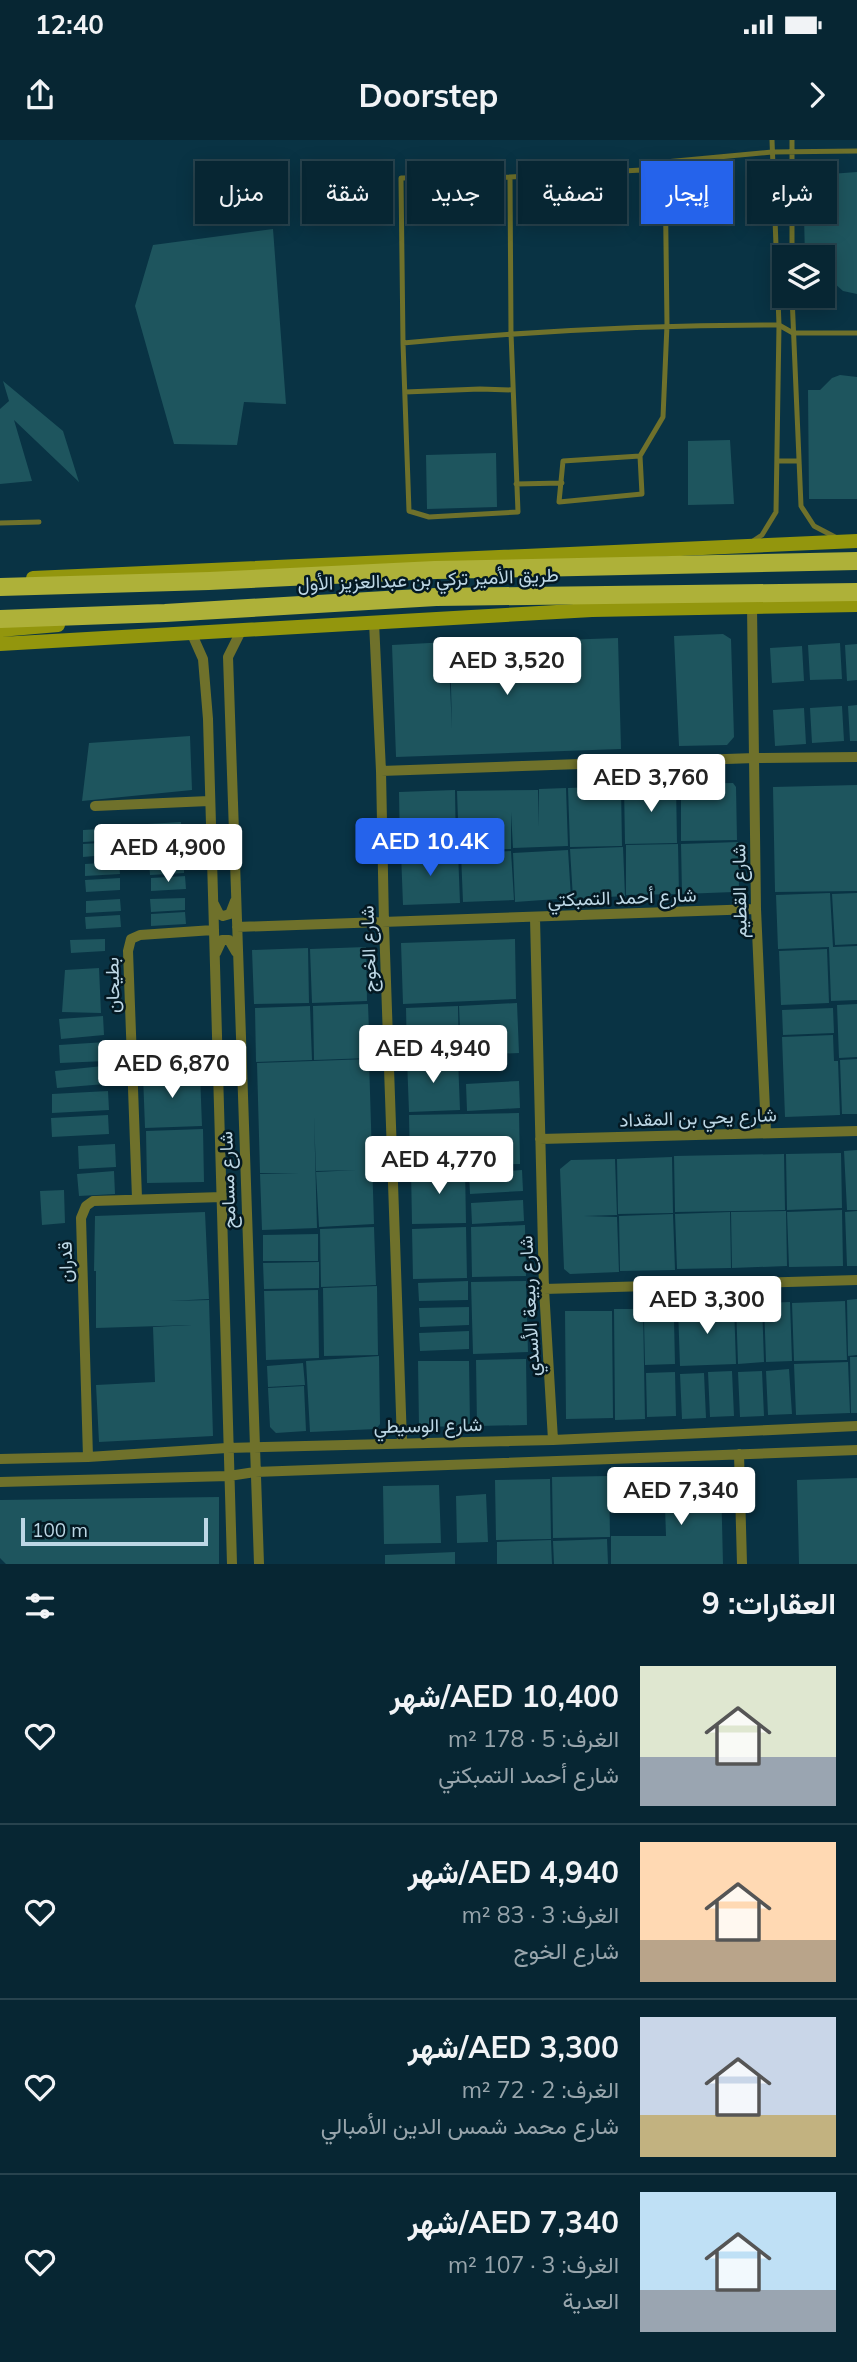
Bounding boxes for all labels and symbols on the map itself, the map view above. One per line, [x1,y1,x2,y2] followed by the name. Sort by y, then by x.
[297,562,559,600] street label: طريق الأمير تركي بن عبدالعزيز الأول
[427,638,587,697] pin: AED 3,520
[571,754,731,814] pin: AED 3,760
[350,818,510,878] pin: AED 10.4K
[88,824,248,884] pin: AED 4,900
[726,844,753,938] street label: شارع القطيم
[547,882,697,916] street label: شارع أحمد التمبكتي
[354,905,383,993] street label: شارع الخوج
[100,957,124,1013] street label: بطيحان
[353,1026,513,1085] pin: AED 4,940
[92,1040,252,1100] pin: AED 6,870
[619,1102,777,1136] street label: شارع يحي بن المقداد
[213,1131,243,1229] street label: شارع مسامح
[359,1136,519,1196] pin: AED 4,770
[513,1235,549,1377] street label: شارع ربيعة الأسدي
[53,1241,77,1283] street label: قدران
[627,1276,787,1336] pin: AED 3,300
[374,1412,483,1442] street label: شارع الوسيطي
[601,1468,761,1527] pin: AED 7,340
[21,1515,208,1547] scale bar

